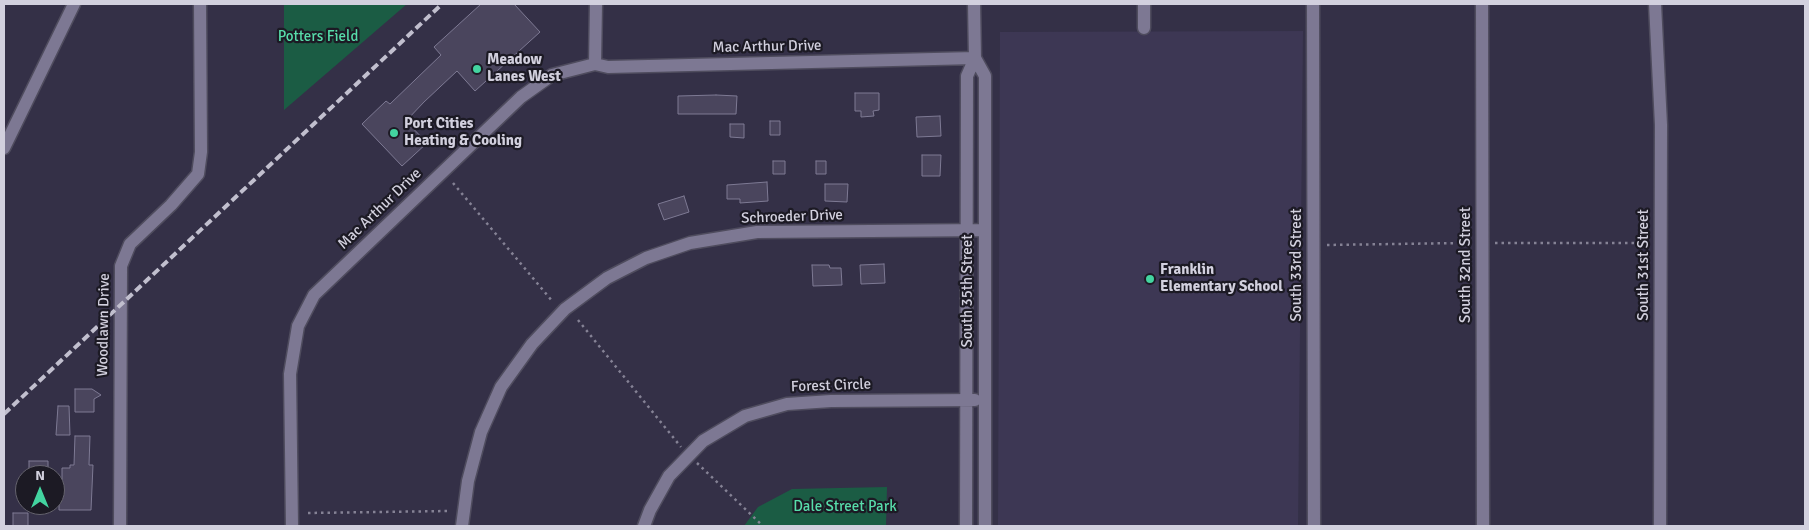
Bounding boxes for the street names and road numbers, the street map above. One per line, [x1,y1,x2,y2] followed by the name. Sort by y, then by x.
[712,37,822,57] street label: Mac Arthur Drive
[335,165,425,253] street label: Mac Arthur Drive
[741,206,843,228] street label: Schroeder Drive
[1457,207,1475,323] street label: South 32nd Street
[1288,209,1306,321] street label: South 33rd Street
[1635,209,1653,321] street label: South 31st Street
[959,234,977,348] street label: South 35th Street
[94,273,114,377] street label: Woodlawn Drive
[791,376,871,396] street label: Forest Circle

